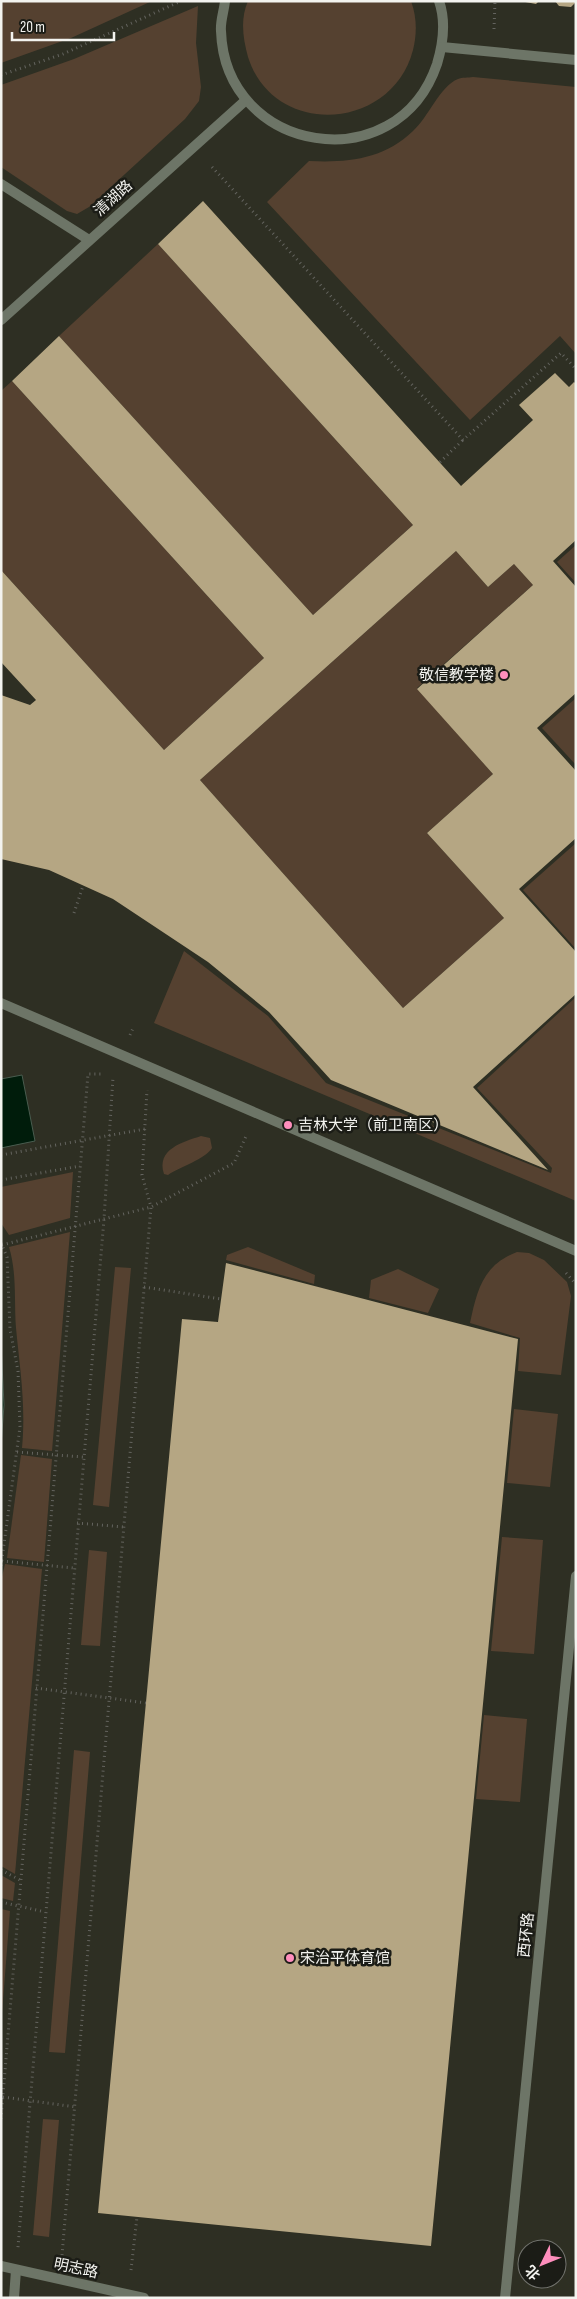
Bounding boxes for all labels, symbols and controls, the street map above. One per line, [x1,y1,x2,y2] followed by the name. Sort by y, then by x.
[12,10,115,42] scale bar
[20,18,45,37] text: 20 m
[90,176,136,220] street label: 清湖路
[419,666,494,685] place label: 敬信教学楼
[498,669,510,681] marker: 敬信教学楼
[298,1116,448,1135] place label: 吉林大学（前卫南区）
[282,1119,294,1131] marker: 吉林大学（前卫南区）
[515,1912,538,1958] street label: 西环路
[300,1949,390,1968] place label: 宋治平体育馆
[284,1952,296,1964] marker: 宋治平体育馆
[517,2239,567,2289] north arrow
[52,2255,100,2282] street label: 明志路
[522,2262,544,2283] text: 北

